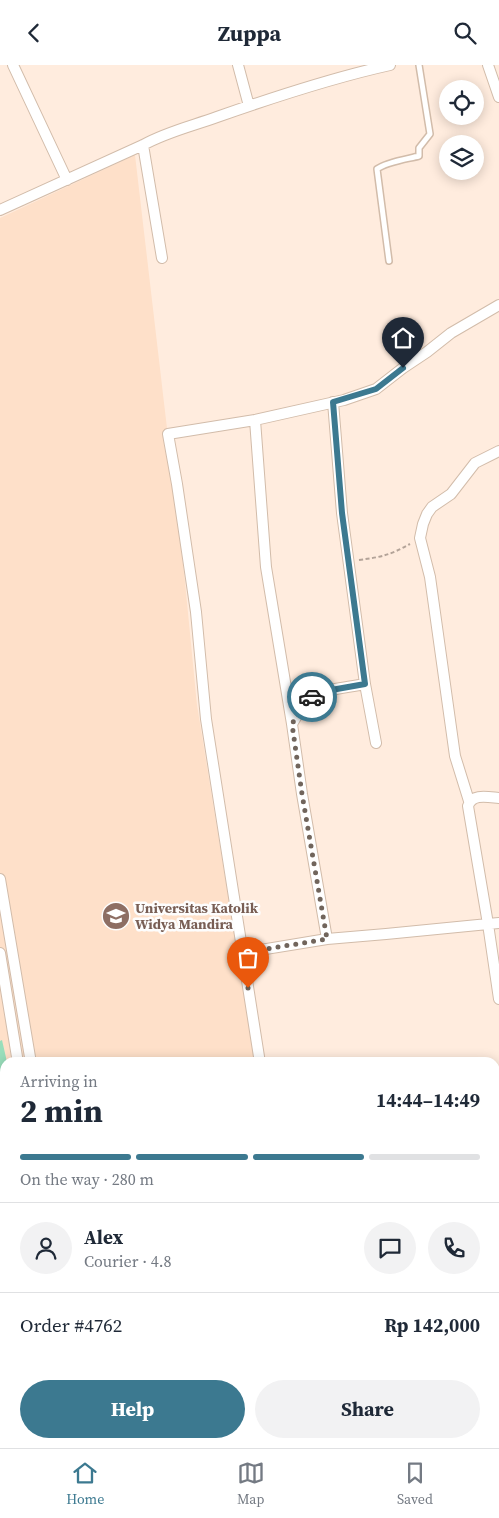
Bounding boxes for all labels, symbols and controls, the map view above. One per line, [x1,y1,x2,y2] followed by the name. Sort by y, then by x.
[218,18,281,48] text: Zuppa
[20,19,48,47] icon: back
[451,19,479,47] icon: search
[439,80,484,180] map controls
[439,80,484,125] button: locate
[439,135,484,180] button: layers
[382,317,424,368] pin
[389,324,417,352] icon: home
[287,672,337,722] courier
[298,683,326,711] icon: car
[135,898,259,934] place label: Universitas Katolik Widya Mandira
[101,901,131,931] school or university icon: Universitas Katolik Widya Mandira
[227,937,269,988] pin
[234,944,262,972] icon: bag
[20,1070,98,1092] text: Arriving in
[376,1087,480,1113] text: 14:44–14:49
[20,1089,103,1133] text: 2 min
[20,1168,154,1190] text: On the way · 280 m
[20,1222,72,1274] button: person
[364,1222,416,1274] button: chat
[428,1222,480,1274] button: phone
[84,1224,123,1250] text: Alex
[84,1250,172,1272] text: Courier · 4.8
[20,1312,122,1338] text: Order #4762
[384,1312,480,1338] text: Rp 142,000
[20,1380,245,1438] button: Help
[255,1380,480,1438] button: Share
[66,1459,104,1509] tab: Home
[237,1459,265,1509] tab: Map
[397,1459,433,1509] tab: Saved

